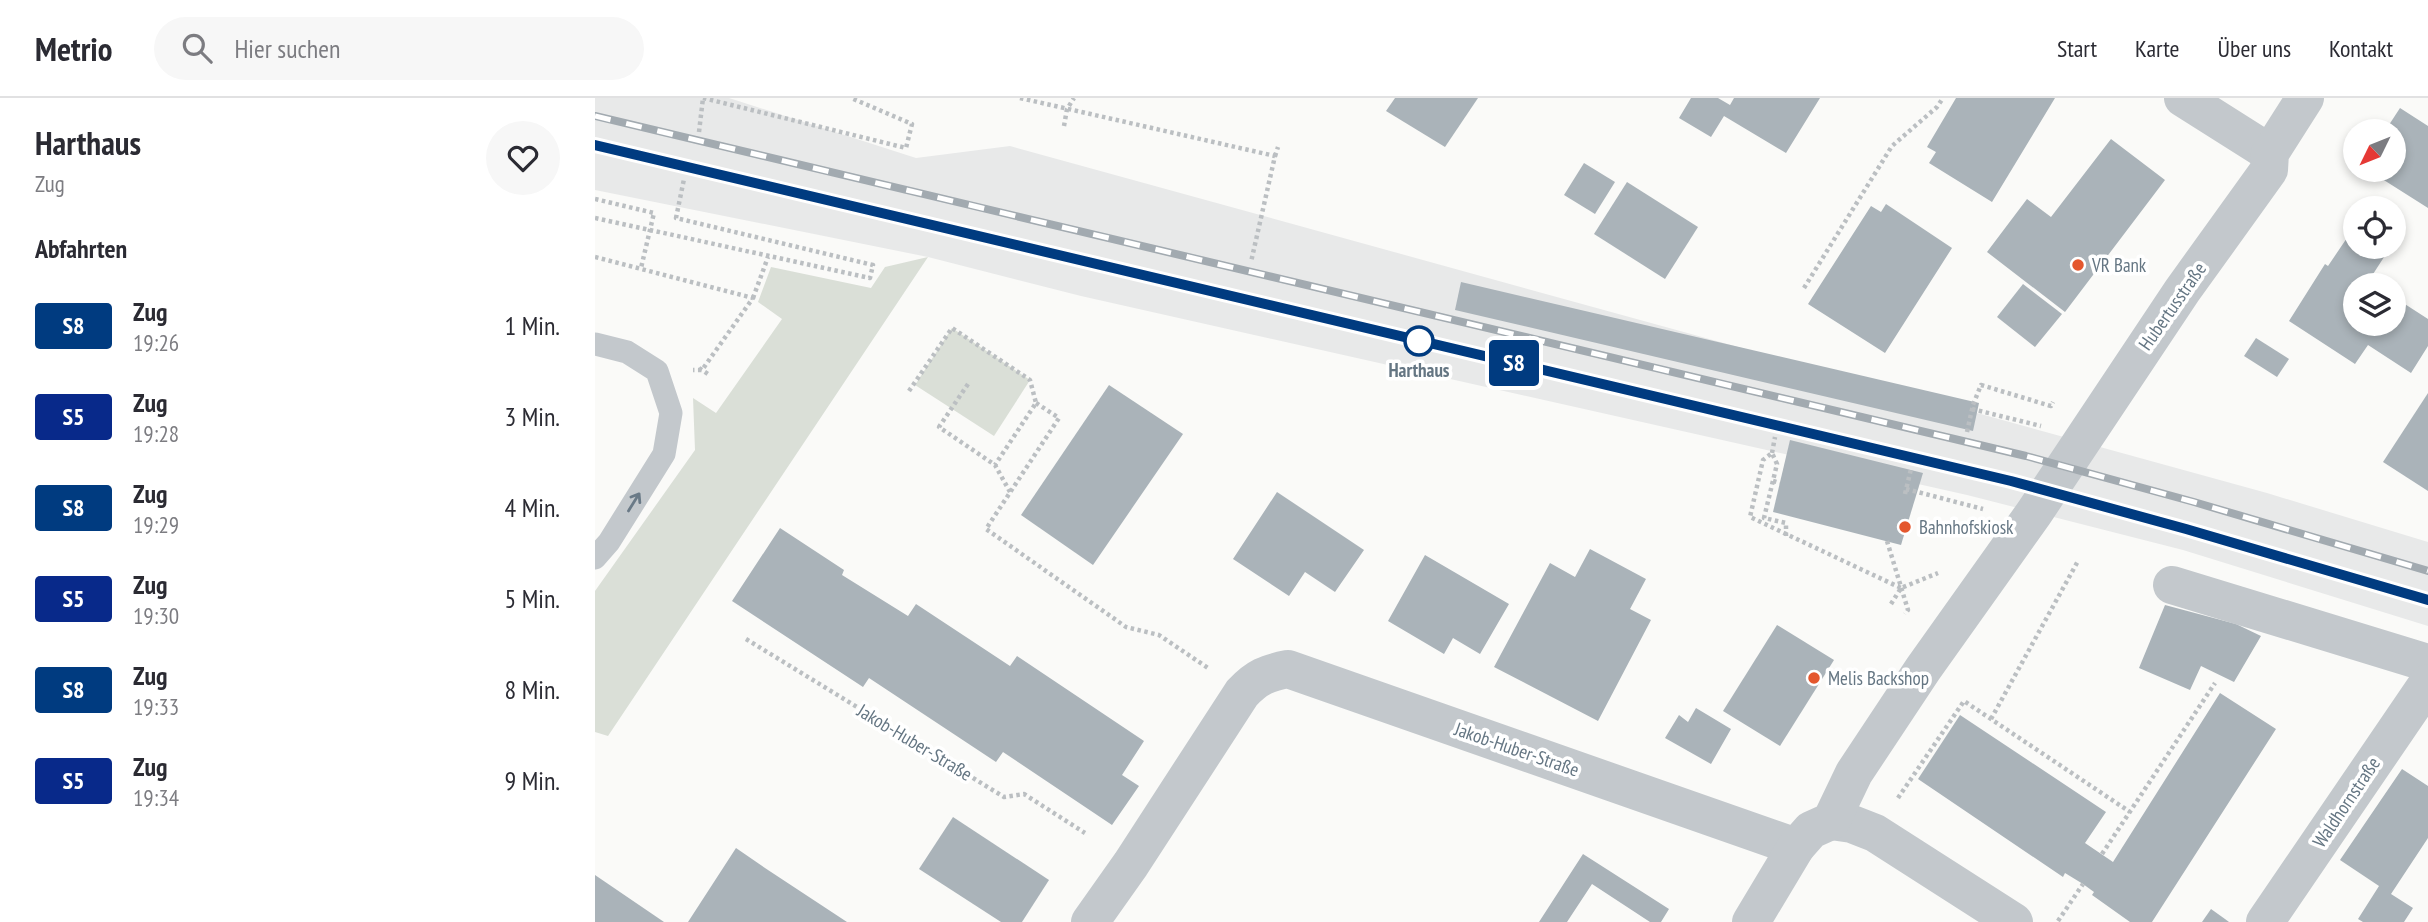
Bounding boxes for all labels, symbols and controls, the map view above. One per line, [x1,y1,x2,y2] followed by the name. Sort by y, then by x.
[154,17,644,80] search box
[35,27,112,70] text: Metrio
[178,29,216,67] icon: search
[234,32,340,65] text: Hier suchen
[2057,33,2097,64] text: Start
[2135,33,2180,64] text: Karte
[2218,33,2291,64] text: Über uns
[2329,33,2393,64] text: Kontakt
[2343,119,2406,182] north arrow
[2343,119,2406,336] map controls
[35,121,141,164] text: Harthaus
[486,121,560,195] button: heart
[35,169,65,198] text: Zug
[2343,196,2406,259] button: locate
[35,232,127,265] text: Abfahrten
[2091,253,2147,277] place label: VR Bank
[2070,257,2086,273] marker: VR Bank
[2133,257,2211,355] street label: Hubertusstraße
[2343,273,2406,336] button: layers
[133,295,168,328] text: Zug
[505,309,560,342] text: 1 Min.
[62,310,85,341] text: S8
[1404,326,1434,356] marker: Harthaus
[133,328,179,357] text: 19:26
[1483,340,1545,386] line badge: S8
[1503,347,1525,378] text: S8
[1388,358,1450,382] place label: Harthaus
[133,386,168,419] text: Zug
[505,400,560,433] text: 3 Min.
[62,401,85,432] text: S5
[133,419,179,448] text: 19:28
[133,477,168,510] text: Zug
[505,491,560,524] text: 4 Min.
[62,492,85,523] text: S8
[628,493,642,513] one-way arrow
[133,510,179,539] text: 19:29
[1919,515,2014,539] place label: Bahnhofskiosk
[1897,519,1913,535] marker: Bahnhofskiosk
[133,568,168,601] text: Zug
[505,582,560,615] text: 5 Min.
[62,583,85,614] text: S5
[133,601,179,630] text: 19:30
[133,659,168,692] text: Zug
[1828,666,1929,690] place label: Melis Backshop
[1806,670,1822,686] marker: Melis Backshop
[505,673,560,706] text: 8 Min.
[62,674,85,705] text: S8
[133,692,179,721] text: 19:33
[852,698,977,786] street label: Jakob-Huber-Straße
[1451,716,1582,782] street label: Jakob-Huber-Straße
[133,750,168,783] text: Zug
[2307,752,2385,852] street label: Waldhornstraße
[505,764,560,797] text: 9 Min.
[62,765,85,796] text: S5
[133,783,179,812] text: 19:34

